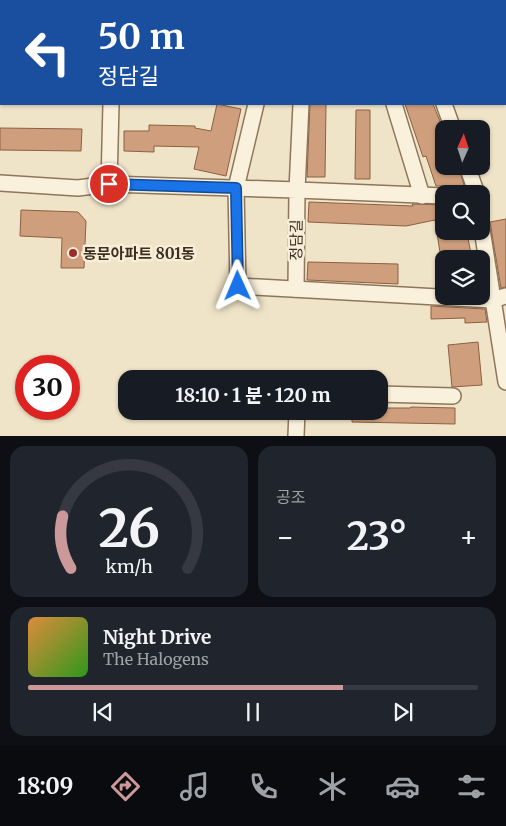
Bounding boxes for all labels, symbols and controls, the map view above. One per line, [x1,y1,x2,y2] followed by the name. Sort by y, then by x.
[98,15,185,59] text: 50 m
[15,20,80,85] icon: left
[98,62,159,90] text: 정담길
[435,120,490,175] north arrow
[435,120,490,305] map controls
[88,163,130,205] pin
[95,170,123,198] icon: arrive
[435,185,490,240] button: search
[286,219,306,261] street label: 정담길
[83,244,195,263] place label: 동문아파트 801동
[67,247,79,259] marker: 동문아파트 801동
[435,250,490,305] button: layers
[211,259,263,311] position arrow
[15,355,80,420] speed limit sign: 30
[175,383,331,407] text: 18:10 · 1 분 · 120 m
[276,487,305,507] text: 공조
[98,496,160,561] text: 26
[347,513,407,560] text: 23°
[276,519,295,555] text: −
[459,519,478,555] text: +
[105,555,153,578] text: km/h
[103,625,211,649] text: Night Drive
[103,649,209,669] text: The Halogens
[89,698,117,726] icon: previous
[239,698,267,726] icon: pause
[389,698,417,726] icon: next
[108,769,143,804] icon: directions
[177,769,212,804] icon: music
[246,769,281,804] icon: phone
[315,769,350,804] icon: climate
[385,769,420,804] icon: car
[454,769,489,804] icon: filters
[17,772,73,800] text: 18:09

